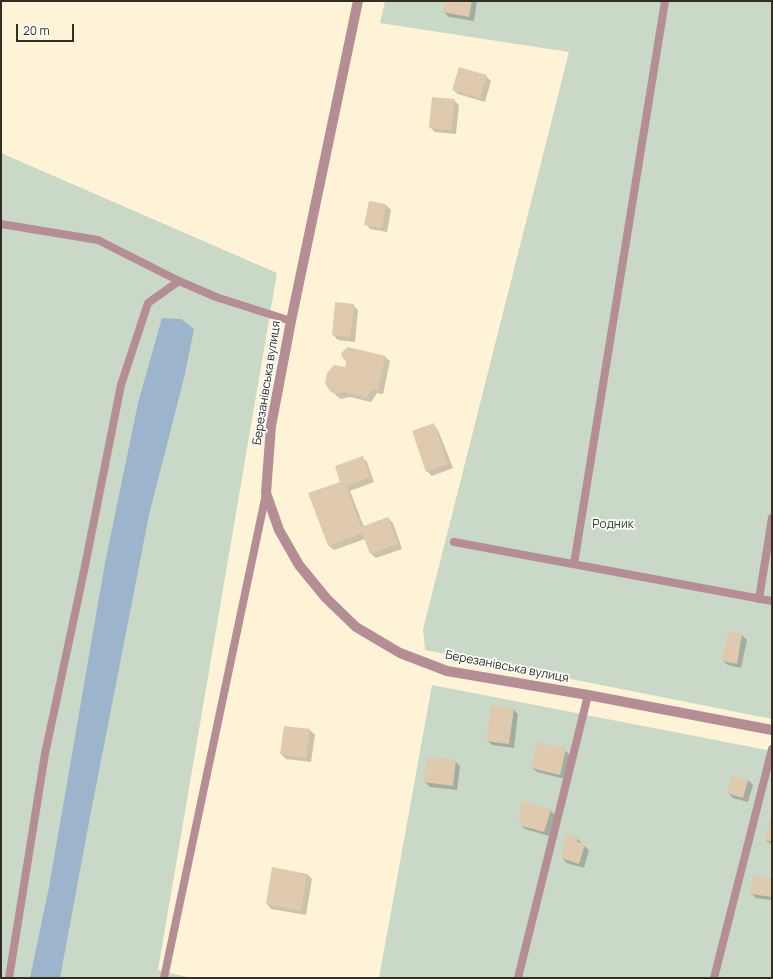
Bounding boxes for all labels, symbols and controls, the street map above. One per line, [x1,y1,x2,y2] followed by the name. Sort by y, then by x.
[18,16,76,42] scale bar
[23,22,50,39] text: 20 m
[250,320,284,446] street label: Березанівська вулиця
[592,518,634,532] park label: Родник
[444,648,570,686] street label: Березанівська вулиця

